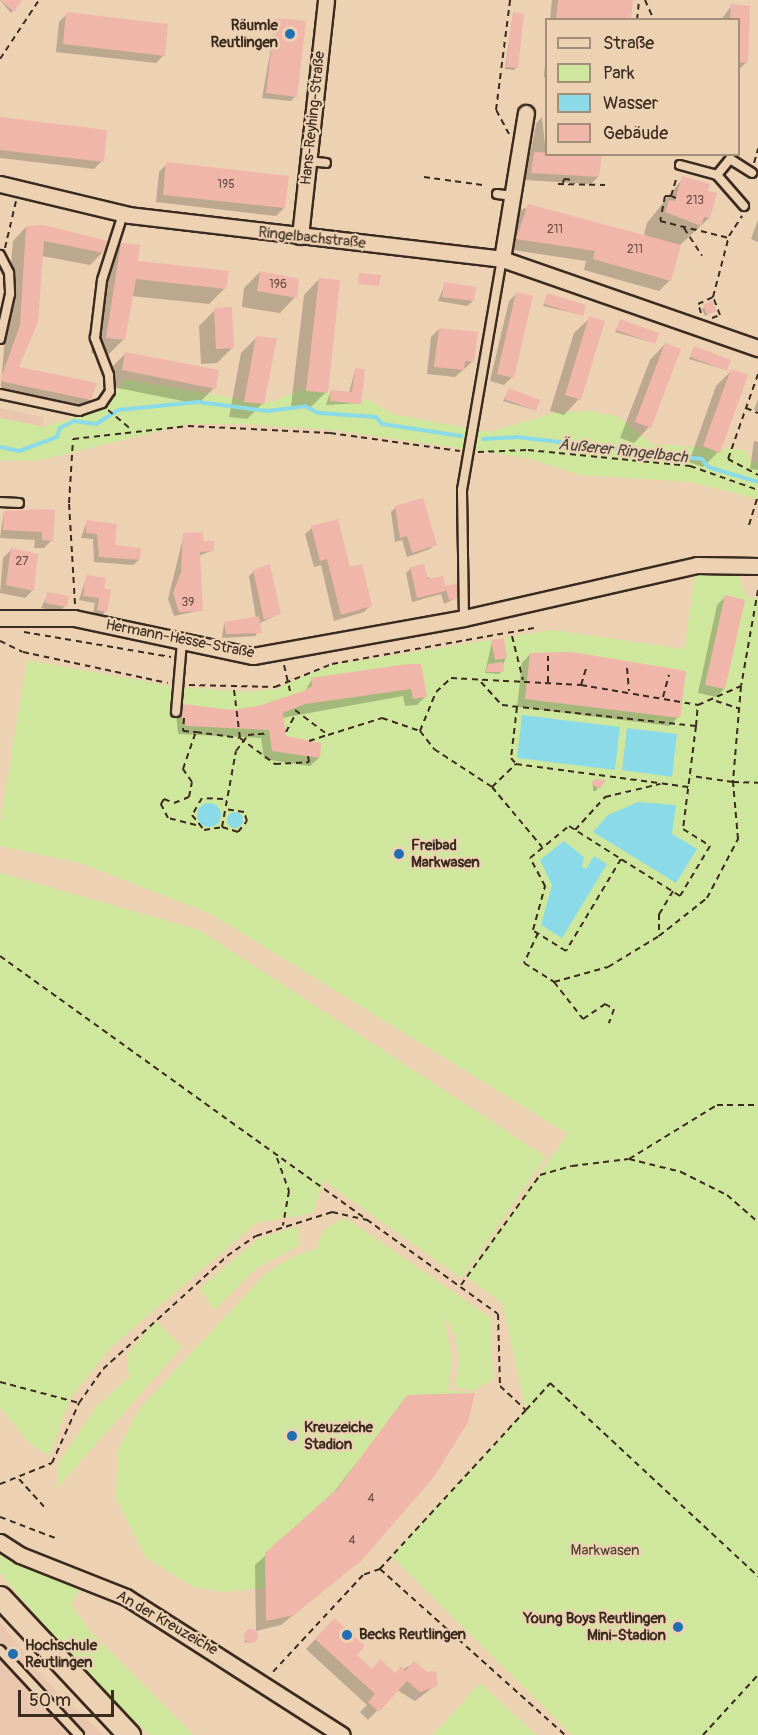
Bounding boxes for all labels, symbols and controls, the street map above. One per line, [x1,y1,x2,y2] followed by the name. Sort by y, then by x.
[211,16,278,51] place label: Räumle Reutlingen
[545,18,740,156] legend
[283,27,297,41] marker: Räumle Reutlingen
[603,32,654,55] text: Straße
[297,50,329,186] street label: Hans-Reyhing-Straße
[603,62,635,85] text: Park
[603,92,658,115] text: Wasser
[603,122,668,145] text: Gebäude
[217,178,235,192] house number: 195
[686,194,704,208] house number: 213
[257,223,367,253] street label: Ringelbachstraße
[547,223,563,237] house number: 211
[627,243,643,257] house number: 211
[269,278,287,292] house number: 196
[558,435,688,467] water label: Äußerer Ringelbach
[15,555,29,569] house number: 27
[182,596,194,610] house number: 39
[104,616,256,662] street label: Hermann-Hesse-Straße
[411,836,480,871] place label: Freibad Markwasen
[392,847,406,861] marker: Freibad Markwasen
[304,1418,373,1453] place label: Kreuzeiche Stadion
[285,1429,299,1443] marker: Kreuzeiche Stadion
[368,1492,374,1506] house number: 4
[349,1534,355,1548] house number: 4
[571,1542,639,1560] park label: Markwasen
[113,1587,221,1659] street label: An der Kreuzeiche
[523,1609,666,1644] place label: Young Boys Reutlingen Mini-Stadion
[671,1620,685,1634] marker: Young Boys Reutlingen Mini-Stadion
[359,1626,466,1644] place label: Becks Reutlingen
[340,1628,354,1642] marker: Becks Reutlingen
[25,1636,97,1671] place label: Hochschule Reutlingen
[6,1647,20,1661] marker: Hochschule Reutlingen
[21,1678,117,1716] scale bar
[29,1689,71,1712] text: 50 m

